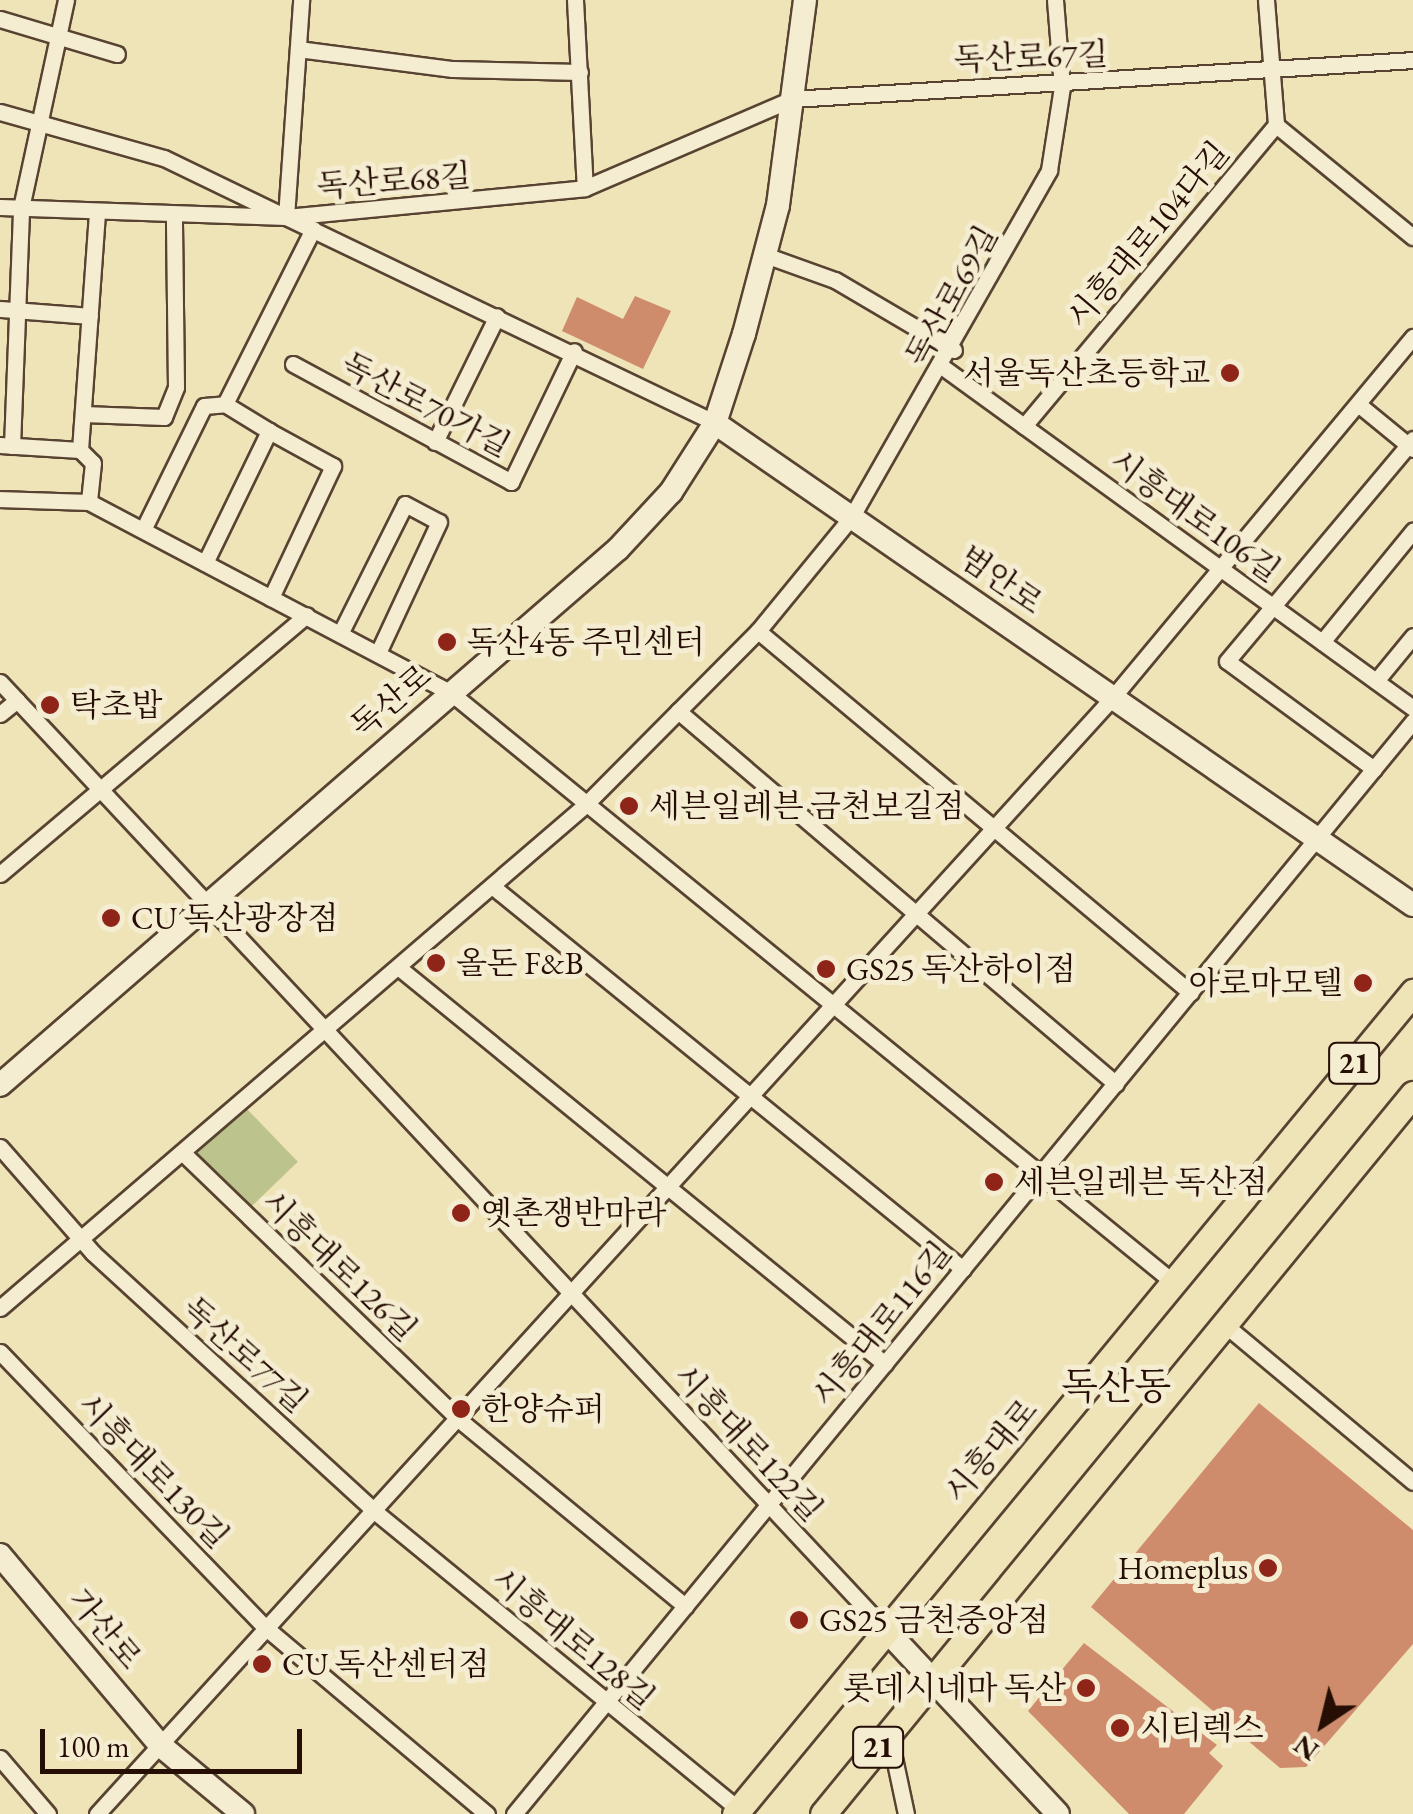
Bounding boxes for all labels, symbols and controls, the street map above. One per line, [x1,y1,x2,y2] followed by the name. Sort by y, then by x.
[953,35,1109,79] street label: 독산로67길
[1059,134,1237,336] street label: 시흥대로104다길
[316,156,472,206] street label: 독산로68길
[898,219,1006,373] street label: 독산로69길
[335,345,517,465] street label: 독산로70가길
[963,354,1210,392] place label: 서울독산초등학교
[1219,362,1241,384] marker: 서울독산초등학교
[1103,442,1287,590] street label: 시흥대로106길
[952,538,1050,622] street label: 범안로
[467,623,705,661] place label: 독산4동 주민센터
[436,631,458,653] marker: 독산4동 주민센터
[343,656,439,746] street label: 독산로
[70,686,163,724] place label: 탁초밥
[39,694,61,716] marker: 탁초밥
[649,787,965,825] place label: 세븐일레븐 금천보길점
[618,795,640,817] marker: 세븐일레븐 금천보길점
[131,899,338,937] place label: CU 독산광장점
[100,907,122,929] marker: CU 독산광장점
[456,944,584,982] place label: 올돈 F&B
[846,950,1076,988] place label: GS25 독산하이점
[425,952,447,974] marker: 올돈 F&B
[815,958,837,980] marker: GS25 독산하이점
[1188,964,1343,1002] place label: 아로마모텔
[1352,972,1374,994] marker: 아로마모텔
[1326,1038,1382,1088] road number: 21
[1014,1163,1268,1201] place label: 세븐일레븐 독산점
[983,1171,1005,1193] marker: 세븐일레븐 독산점
[253,1183,425,1349] street label: 시흥대로126길
[481,1194,666,1232] place label: 옛촌쟁반마라
[450,1202,472,1224] marker: 옛촌쟁반마라
[804,1234,960,1414] street label: 시흥대로116길
[175,1289,315,1421] street label: 독산로77길
[666,1357,830,1529] street label: 시흥대로122길
[1061,1363,1171,1409] district label: 독산동
[70,1385,236,1557] street label: 시흥대로130길
[481,1390,605,1428] place label: 한양슈퍼
[937,1391,1045,1511] street label: 시흥대로
[450,1398,472,1420] marker: 한양슈퍼
[1118,1549,1248,1587] place label: Homeplus
[1257,1557,1279,1579] marker: Homeplus
[484,1560,662,1718] street label: 시흥대로128길
[60,1581,150,1677] street label: 가산로
[819,1601,1049,1639] place label: GS25 금천중앙점
[788,1609,810,1631] marker: GS25 금천중앙점
[282,1645,489,1683] place label: CU 독산센터점
[251,1653,273,1675] marker: CU 독산센터점
[843,1669,1066,1707] place label: 롯데시네마 독산
[1273,1674,1373,1774] north arrow
[1075,1677,1097,1699] marker: 롯데시네마 독산
[45,1709,308,1771] scale bar
[1140,1709,1264,1747] place label: 시티렉스
[1109,1717,1131,1739] marker: 시티렉스
[850,1722,906,1772] road number: 21
[57,1727,130,1766] text: 100 m
[1286,1727,1325,1770] text: N

